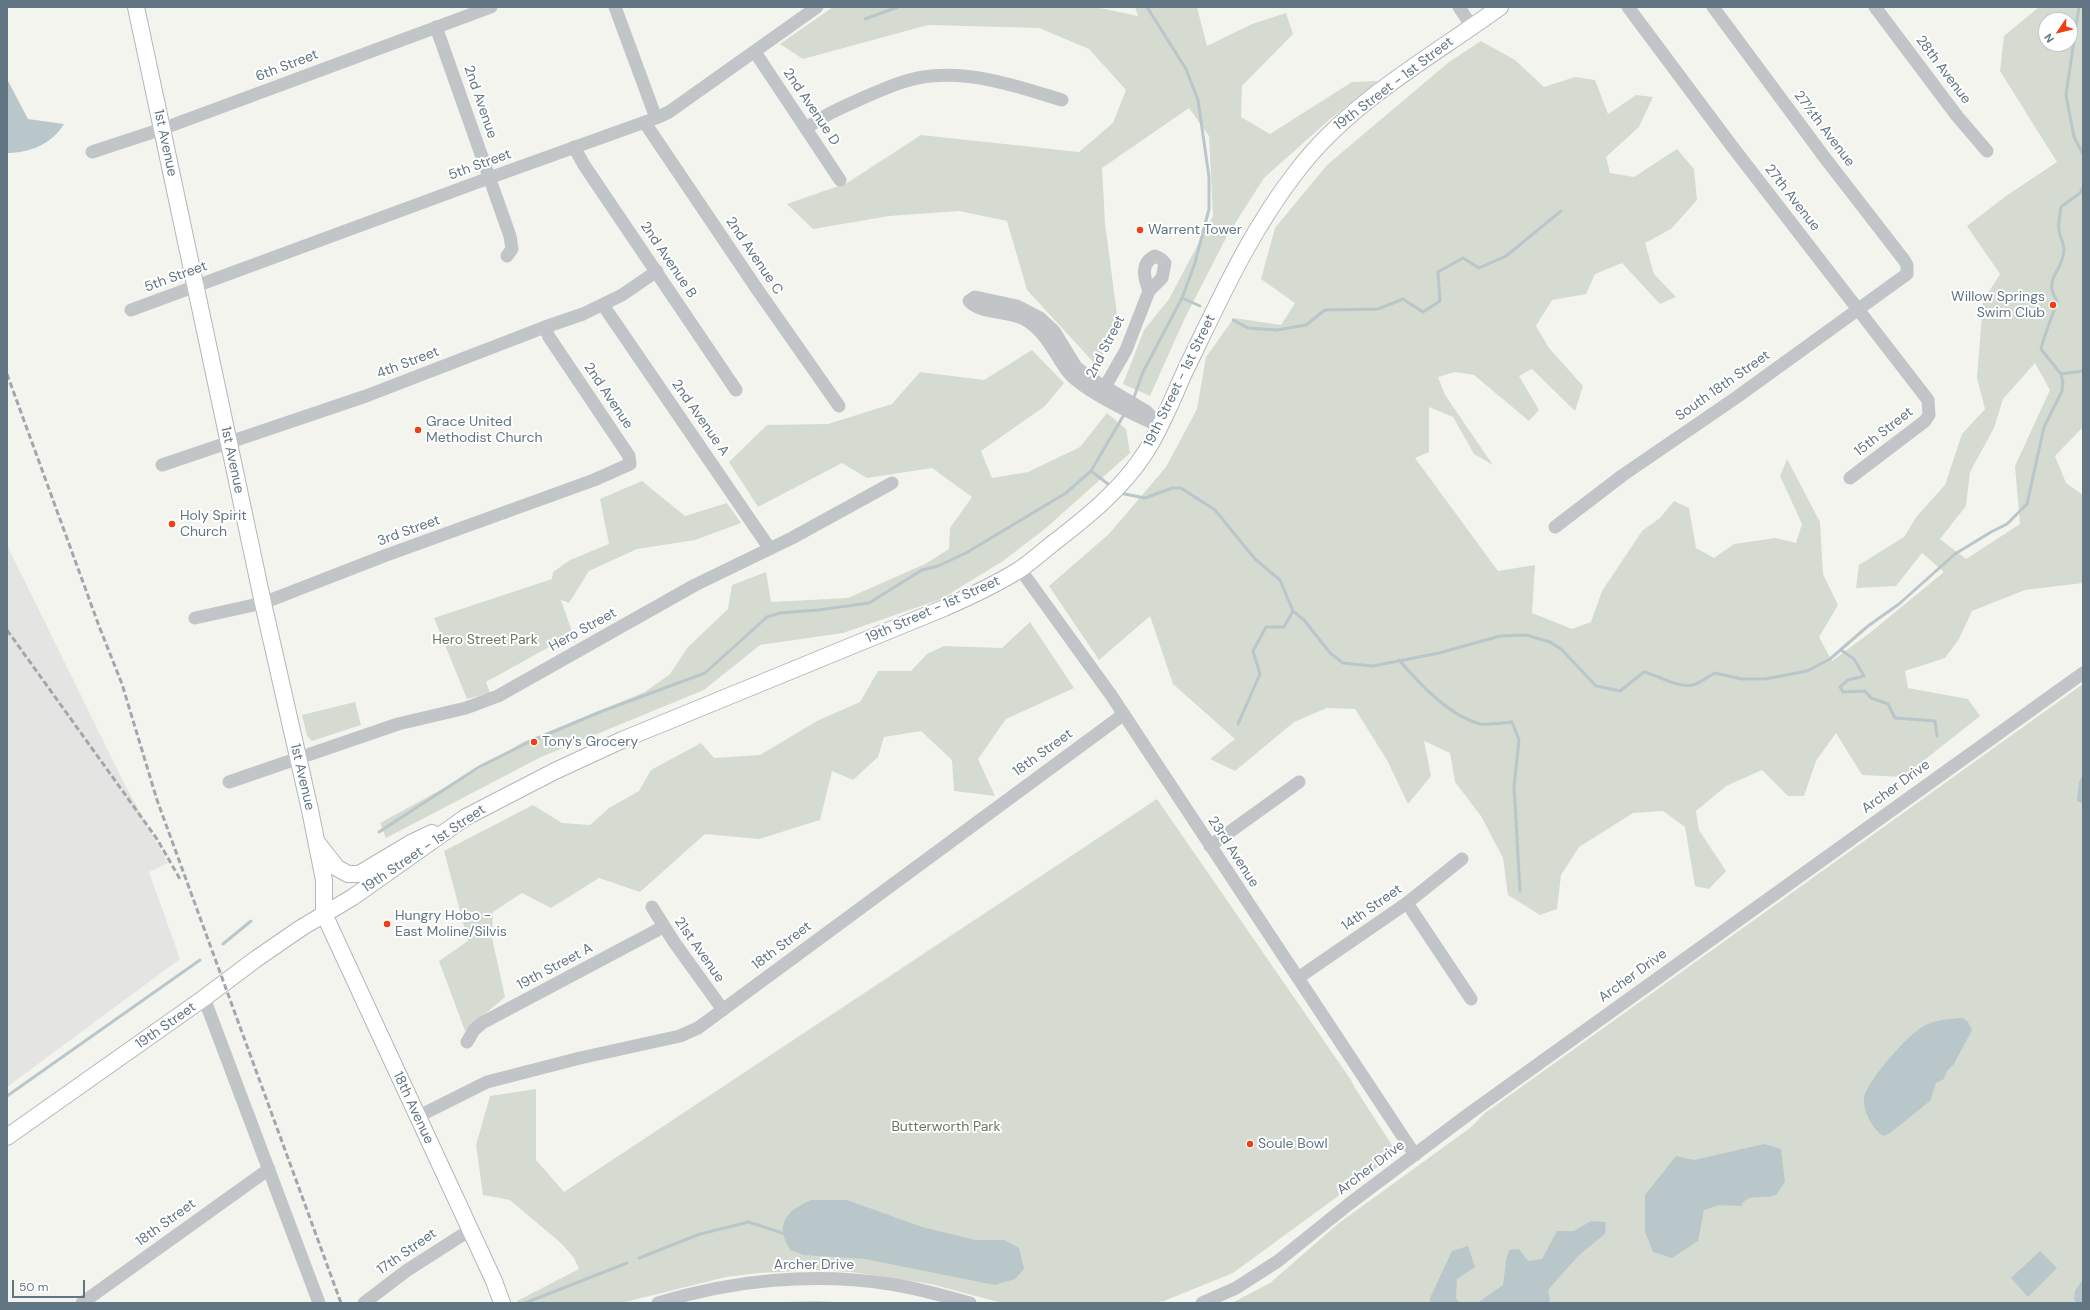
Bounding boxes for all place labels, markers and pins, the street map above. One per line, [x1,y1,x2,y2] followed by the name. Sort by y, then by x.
[1148,222,1242,238] place label: Warrent Tower
[1135,225,1145,235] marker: Warrent Tower
[1951,289,2045,322] place label: Willow Springs Swim Club
[2048,300,2058,310] marker: Willow Springs Swim Club
[426,414,542,446] place label: Grace United Methodist Church
[413,425,423,435] marker: Grace United Methodist Church
[180,508,247,540] place label: Holy Spirit Church
[167,519,177,529] marker: Holy Spirit Church
[542,734,638,750] place label: Tony's Grocery
[529,737,539,747] marker: Tony's Grocery
[395,908,507,940] place label: Hungry Hobo - East Moline/Silvis
[382,919,392,929] marker: Hungry Hobo - East Moline/Silvis
[1258,1136,1328,1152] place label: Soule Bowl
[1245,1139,1255,1149] marker: Soule Bowl

